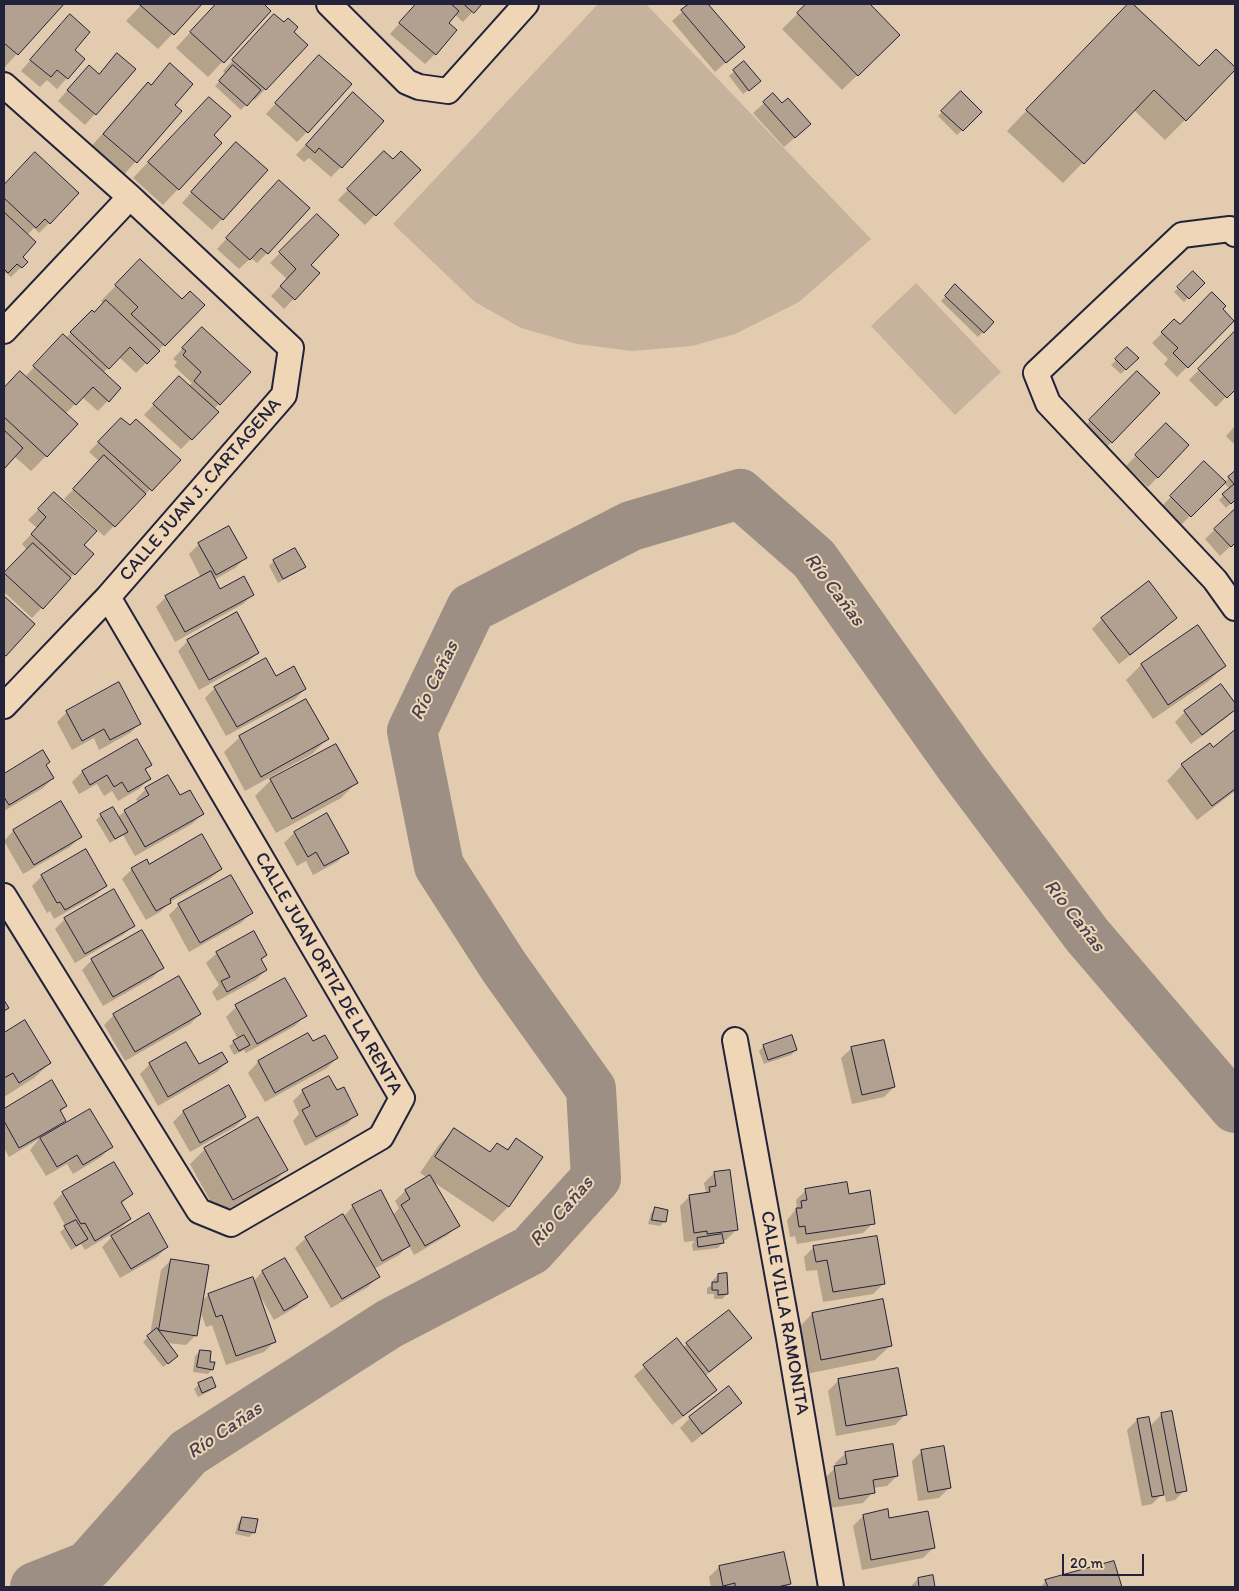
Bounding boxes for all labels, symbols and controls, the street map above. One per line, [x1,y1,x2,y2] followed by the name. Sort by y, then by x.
[115,394,287,586] street label: CALLE JUAN J. CARTAGENA
[799,549,869,631] water label: Río Cañas
[406,637,464,725] water label: Río Cañas
[249,849,407,1099] street label: CALLE JUAN ORTIZ DE LA RENTA
[1038,875,1110,957] water label: Río Cañas
[525,1172,599,1252] water label: Río Cañas
[755,1209,813,1417] street label: CALLE VILLA RAMONITA
[183,1397,267,1465] water label: Río Cañas
[1064,1544,1146,1576] scale bar
[1070,1554,1103,1572] text: 20 m

